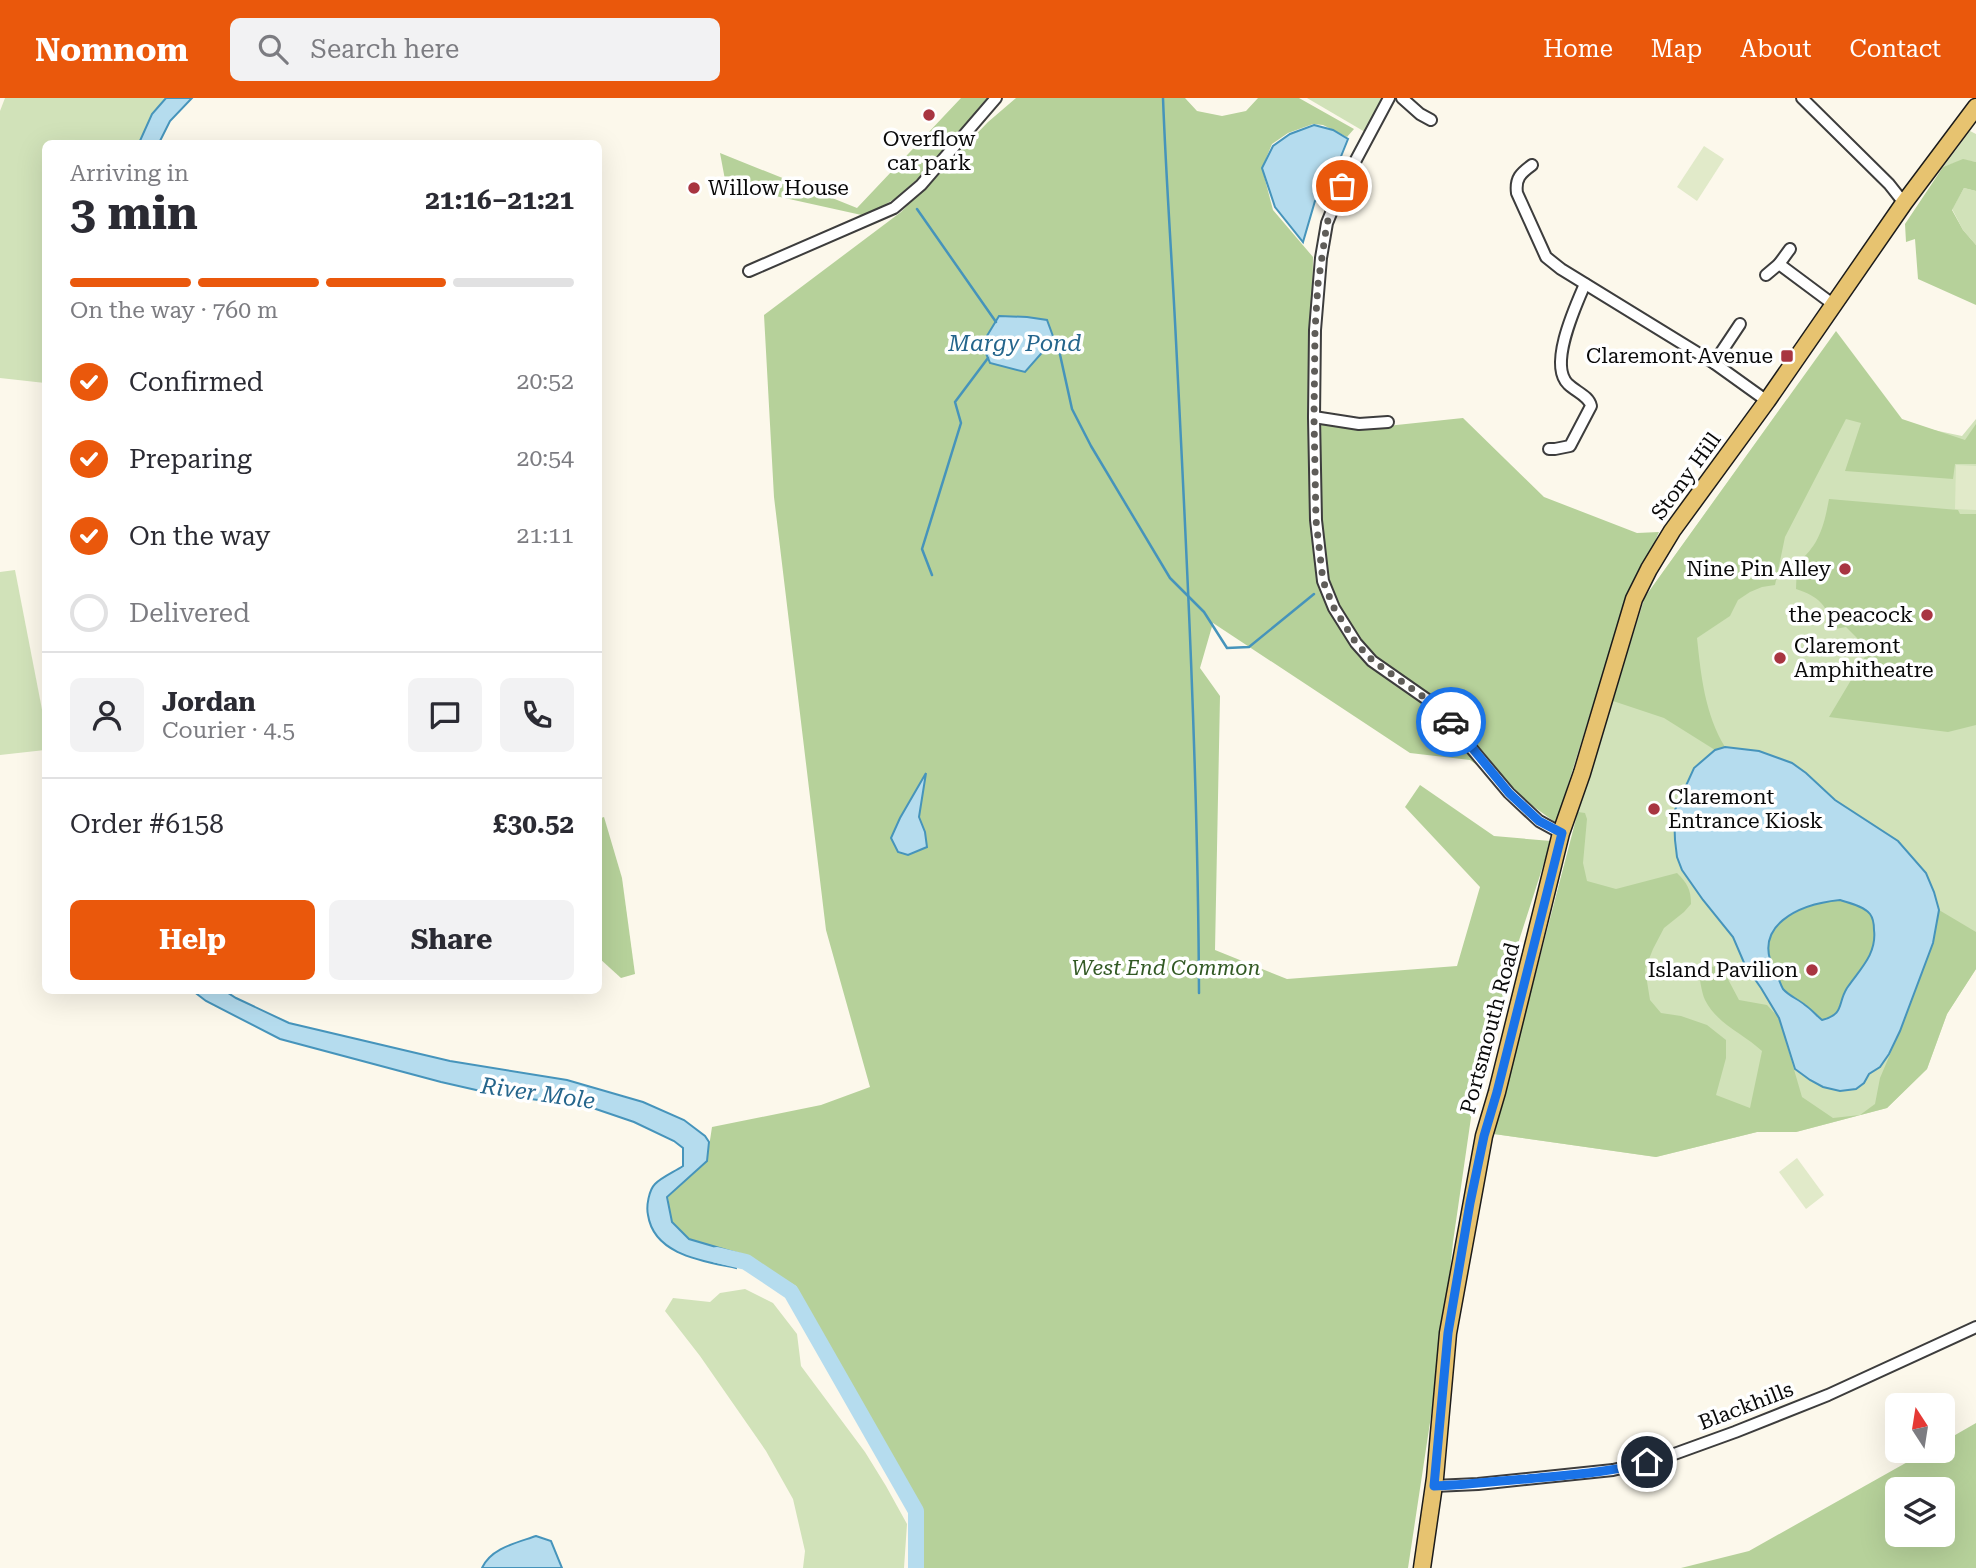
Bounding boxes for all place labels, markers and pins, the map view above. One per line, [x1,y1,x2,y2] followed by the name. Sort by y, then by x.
[921,107,937,123] marker: Overflow car park
[883,127,976,175] place label: Overflow car park
[1312,156,1372,216] pin
[708,176,849,200] place label: Willow House
[686,180,702,196] marker: Willow House
[1586,344,1773,368] place label: Claremont Avenue
[1779,348,1795,364] marker: Claremont Avenue
[1686,557,1832,581] place label: Nine Pin Alley
[1837,561,1853,577] marker: Nine Pin Alley
[1789,603,1913,627] place label: the peacock
[1919,607,1935,623] marker: the peacock
[1794,634,1934,682] place label: Claremont Amphitheatre
[1772,650,1788,666] marker: Claremont Amphitheatre
[1668,785,1823,833] place label: Claremont Entrance Kiosk
[1646,801,1662,817] marker: Claremont Entrance Kiosk
[1648,958,1798,982] place label: Island Pavilion
[1804,962,1820,978] marker: Island Pavilion
[1617,1432,1677,1492] pin

